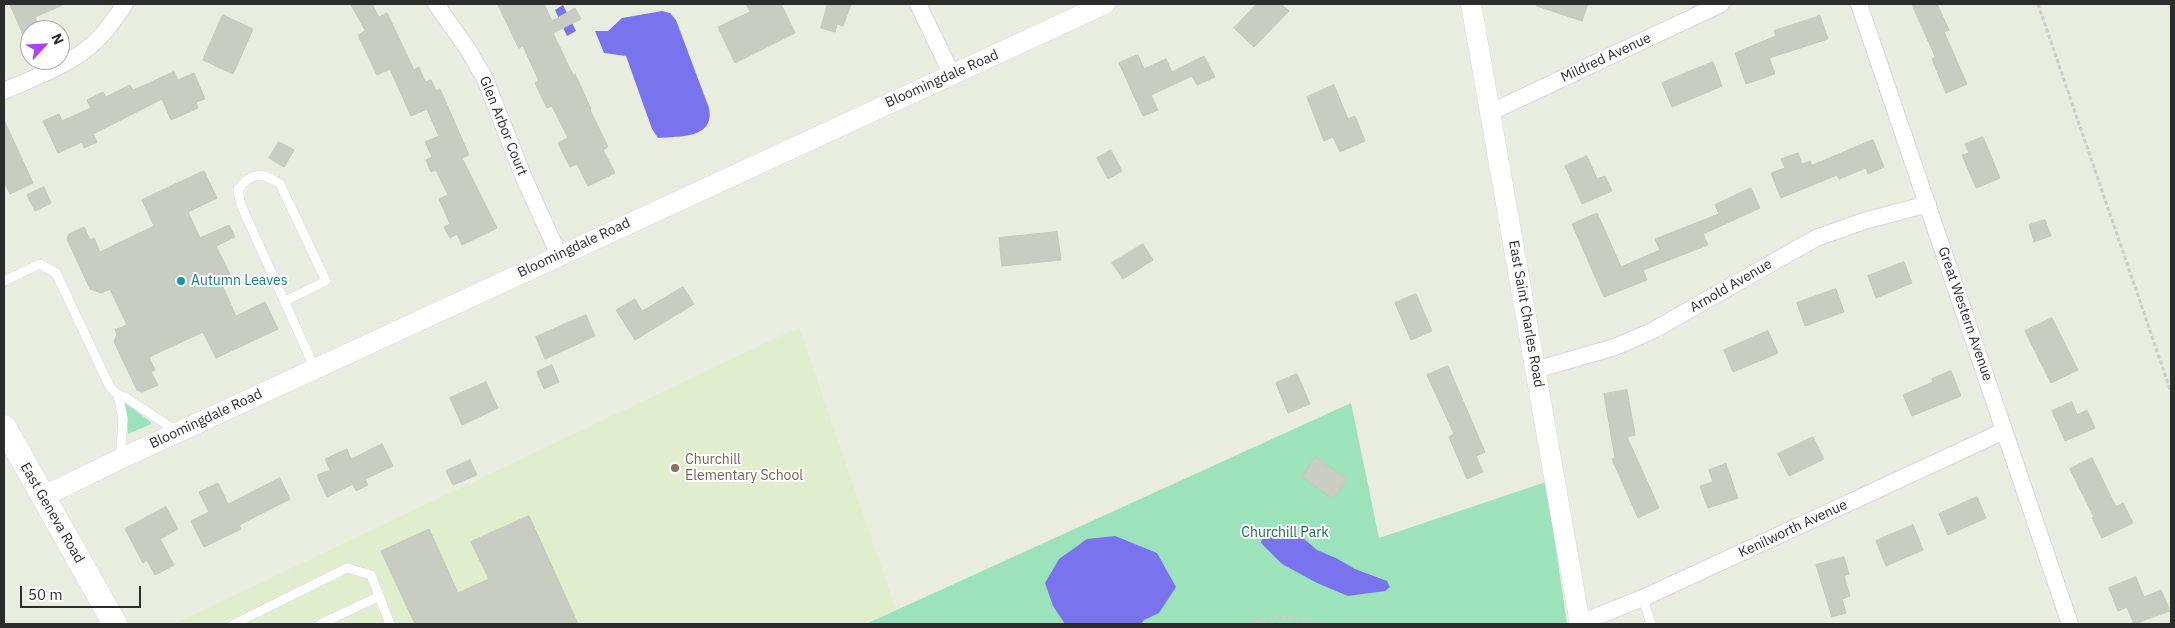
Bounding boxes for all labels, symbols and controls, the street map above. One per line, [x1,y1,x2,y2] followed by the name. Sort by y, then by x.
[20,20,70,70] north arrow
[1558,30,1654,86] street label: Mildred Avenue
[47,31,68,47] text: N
[883,46,1001,112] street label: Bloomingdale Road
[475,74,531,178] street label: Glen Arbor Court
[515,215,633,281] street label: Bloomingdale Road
[1505,239,1547,389] street label: East Saint Charles Road
[1934,245,1996,383] street label: Great Western Avenue
[1687,256,1775,316] street label: Arnold Avenue
[191,273,287,289] place label: Autumn Leaves
[175,275,187,287] marker: Autumn Leaves
[147,386,265,452] street label: Bloomingdale Road
[685,452,803,484] place label: Churchill Elementary School
[16,460,88,566] street label: East Geneva Road
[669,462,681,474] marker: Churchill Elementary School
[1736,496,1850,562] street label: Kenilworth Avenue
[1241,525,1329,541] park label: Churchill Park
[22,576,144,608] scale bar
[28,585,63,604] text: 50 m

